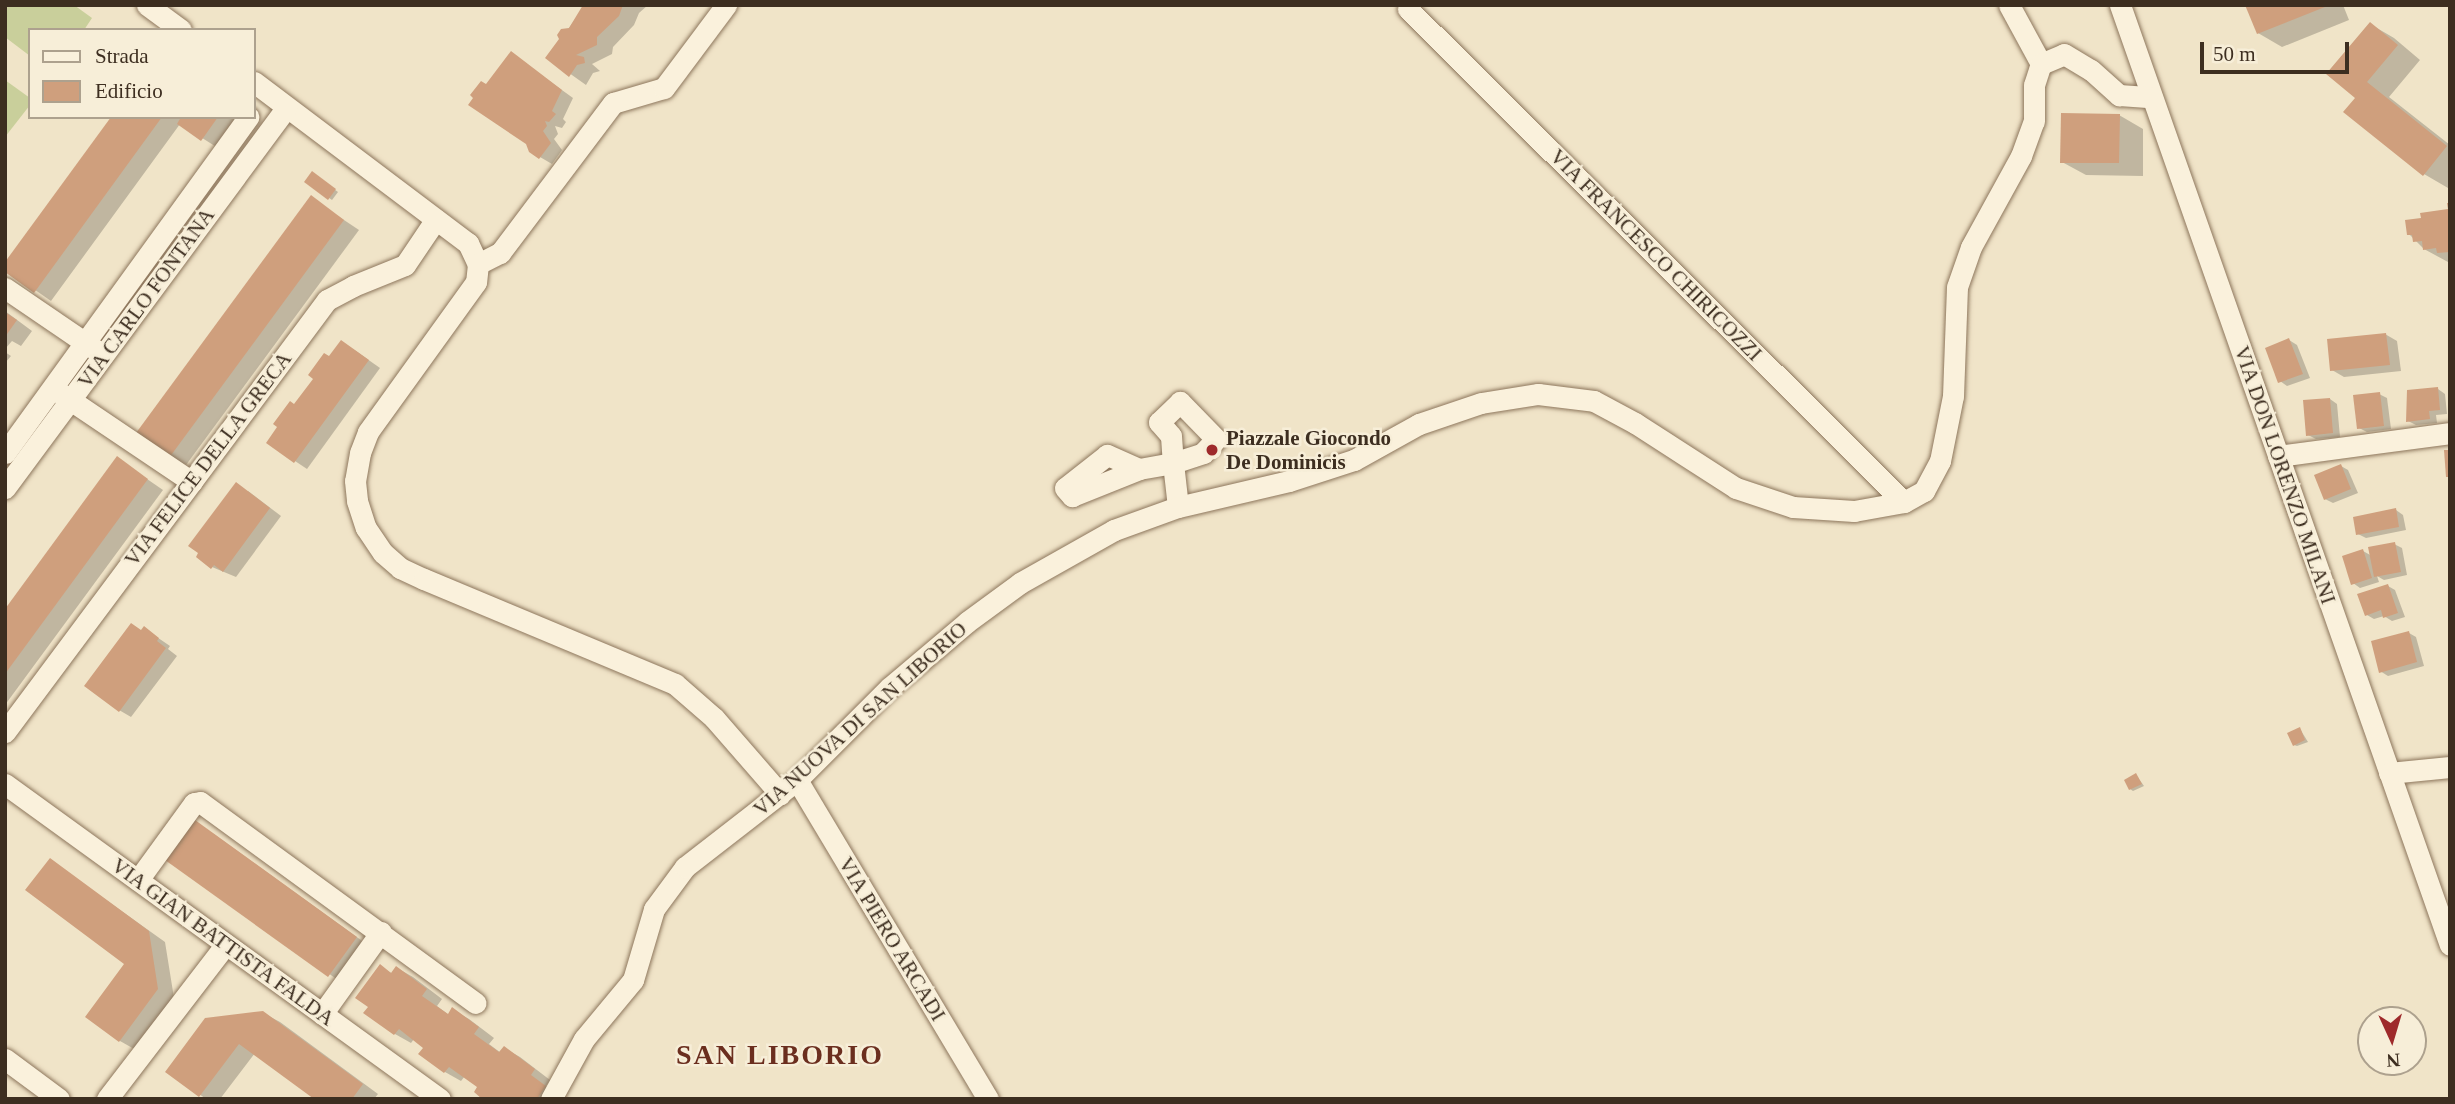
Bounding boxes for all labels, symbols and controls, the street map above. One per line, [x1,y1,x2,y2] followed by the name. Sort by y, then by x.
[28,28,256,119] legend
[2203,28,2352,72] scale bar
[2213,42,2256,66] text: 50 m
[95,44,149,68] text: Strada
[95,79,163,103] text: Edificio
[1544,143,1768,367] street label: VIA FRANCESCO CHIRICOZZI
[72,203,220,393] street label: VIA CARLO FONTANA
[2229,342,2341,608] street label: VIA DON LORENZO MILANI
[118,346,298,572] street label: VIA FELICE DELLA GRECA
[1226,425,1391,475] place label: Piazzale Giocondo De Dominicis
[1204,442,1220,458] marker: Piazzale Giocondo De Dominicis
[747,616,973,822] street label: VIA NUOVA DI SAN LIBORIO
[106,852,340,1032] street label: VIA GIAN BATTISTA FALDA
[833,852,951,1026] street label: VIA PIERO ARCADI
[2357,1006,2427,1076] north arrow
[677,1038,883,1072] district label: SAN LIBORIO
[2386,1049,2401,1071] text: N

